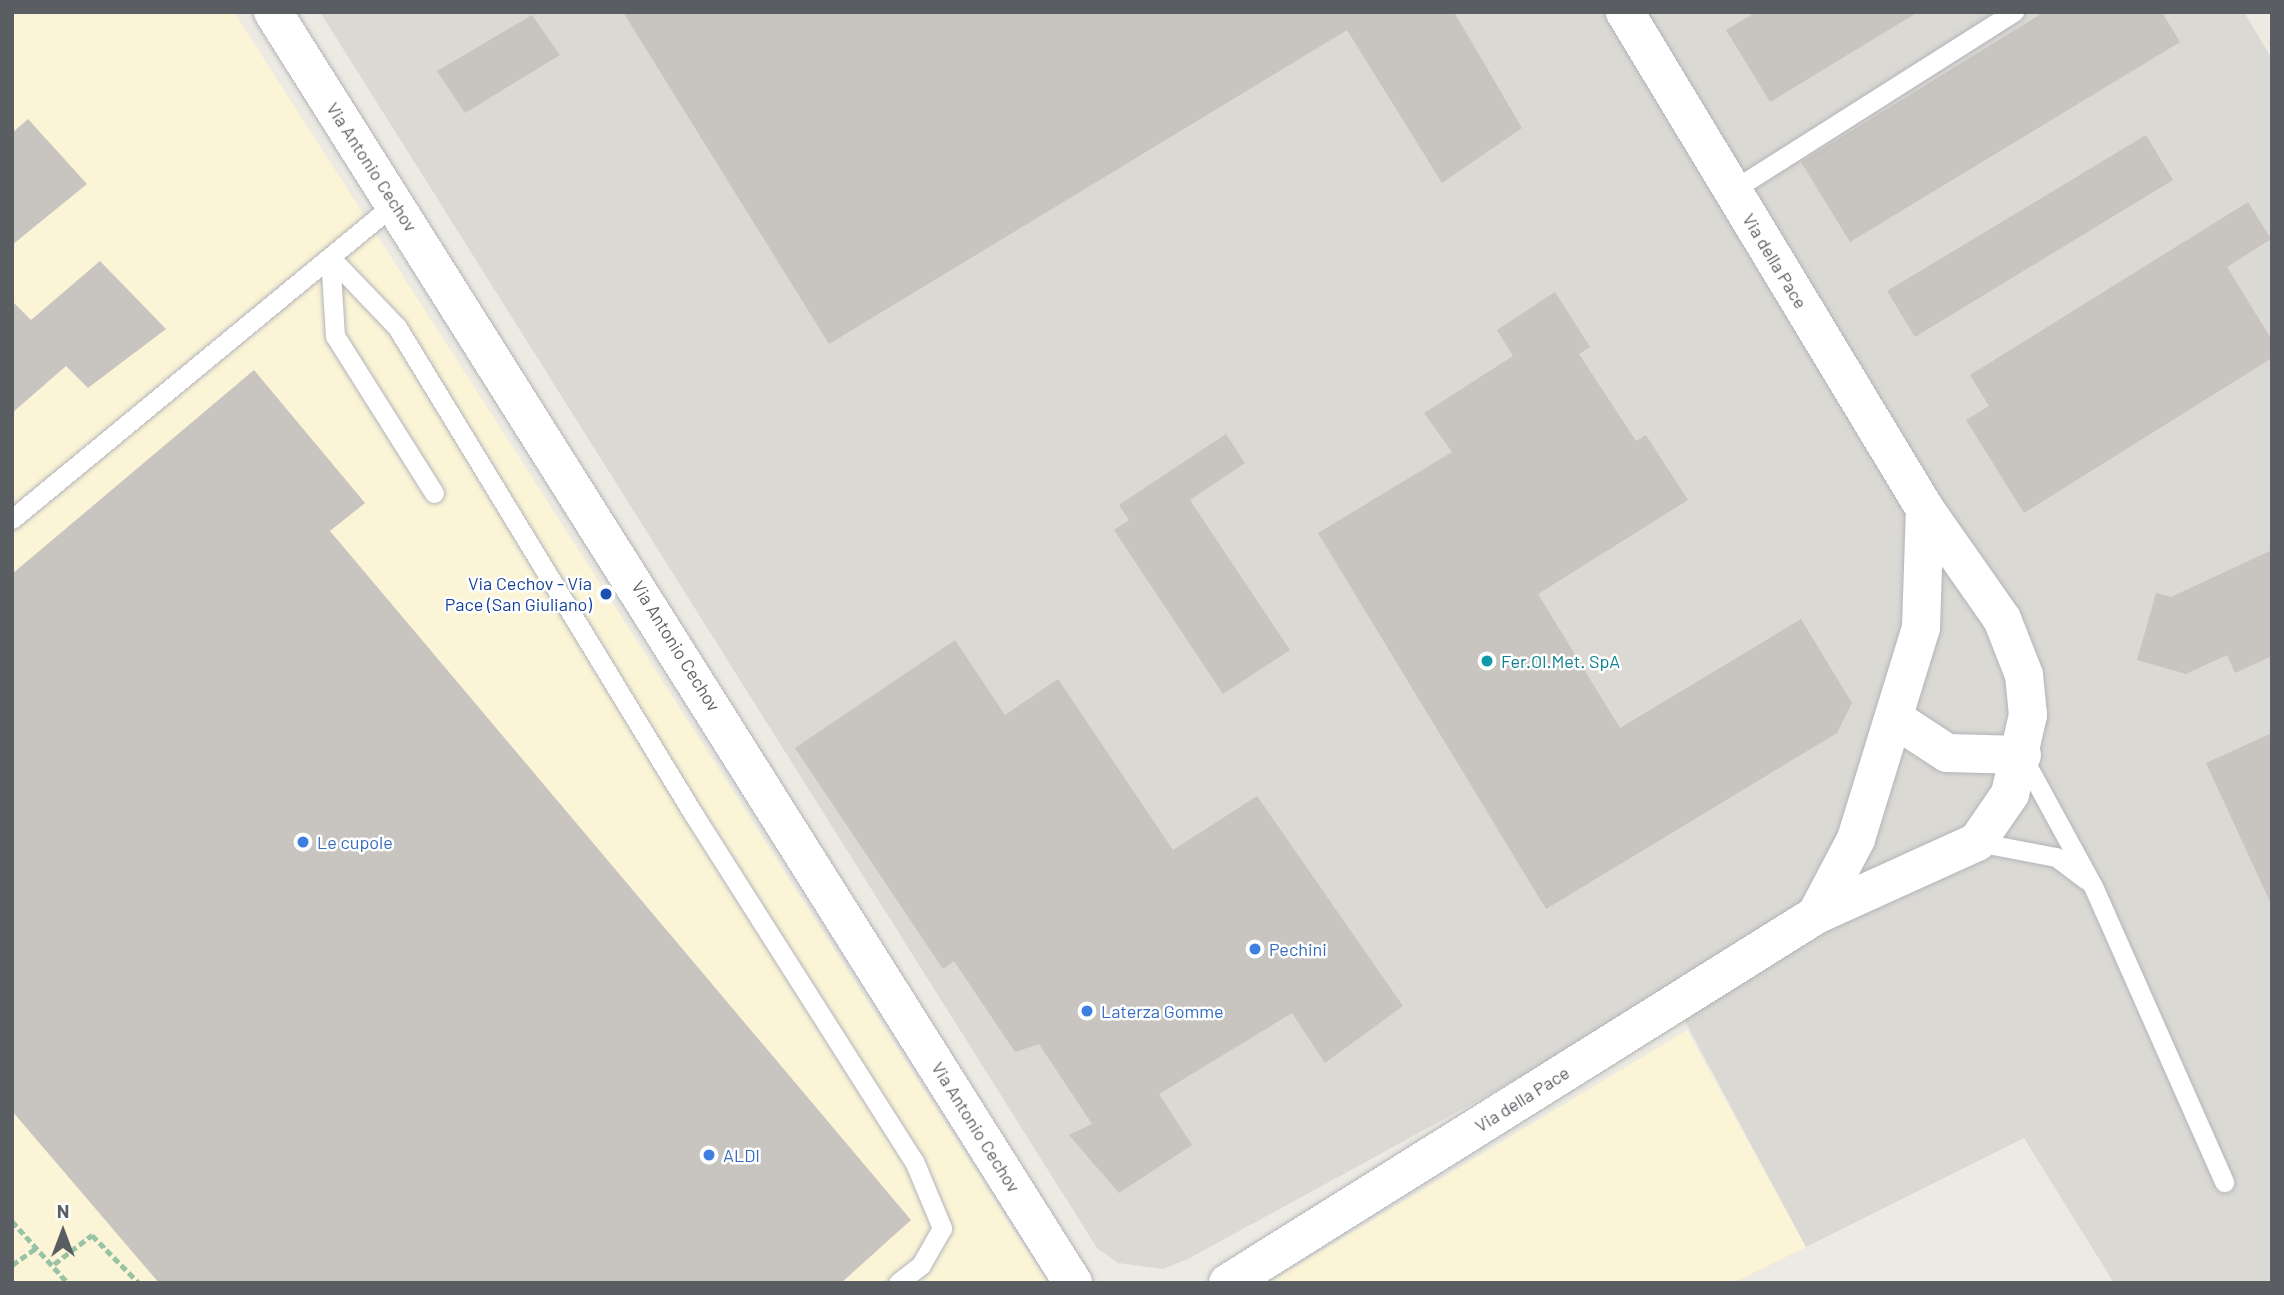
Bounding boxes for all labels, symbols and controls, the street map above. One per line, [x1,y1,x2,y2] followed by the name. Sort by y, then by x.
[322,98,422,236] street label: Via Antonio Cechov
[1738,209,1812,313] street label: Via della Pace
[445,573,592,616] place label: Via Cechov - Via Pace (San Giuliano)
[627,577,725,715] street label: Via Antonio Cechov
[598,586,614,602] marker: Via Cechov - Via Pace (San Giuliano)
[1501,650,1620,672] place label: Fer.Ol.Met. SpA
[1479,653,1495,669] marker: Fer.Ol.Met. SpA
[317,831,393,853] place label: Le cupole
[295,834,311,850] marker: Le cupole
[1269,938,1327,960] place label: Pechini
[1247,941,1263,957] marker: Pechini
[1101,1000,1224,1022] place label: Laterza Gomme
[1079,1003,1095,1019] marker: Laterza Gomme
[927,1058,1025,1196] street label: Via Antonio Cechov
[1471,1061,1573,1137] street label: Via della Pace
[723,1144,760,1166] place label: ALDI
[701,1147,717,1163] marker: ALDI
[28,1197,98,1267] north arrow
[57,1199,69,1222] text: N

